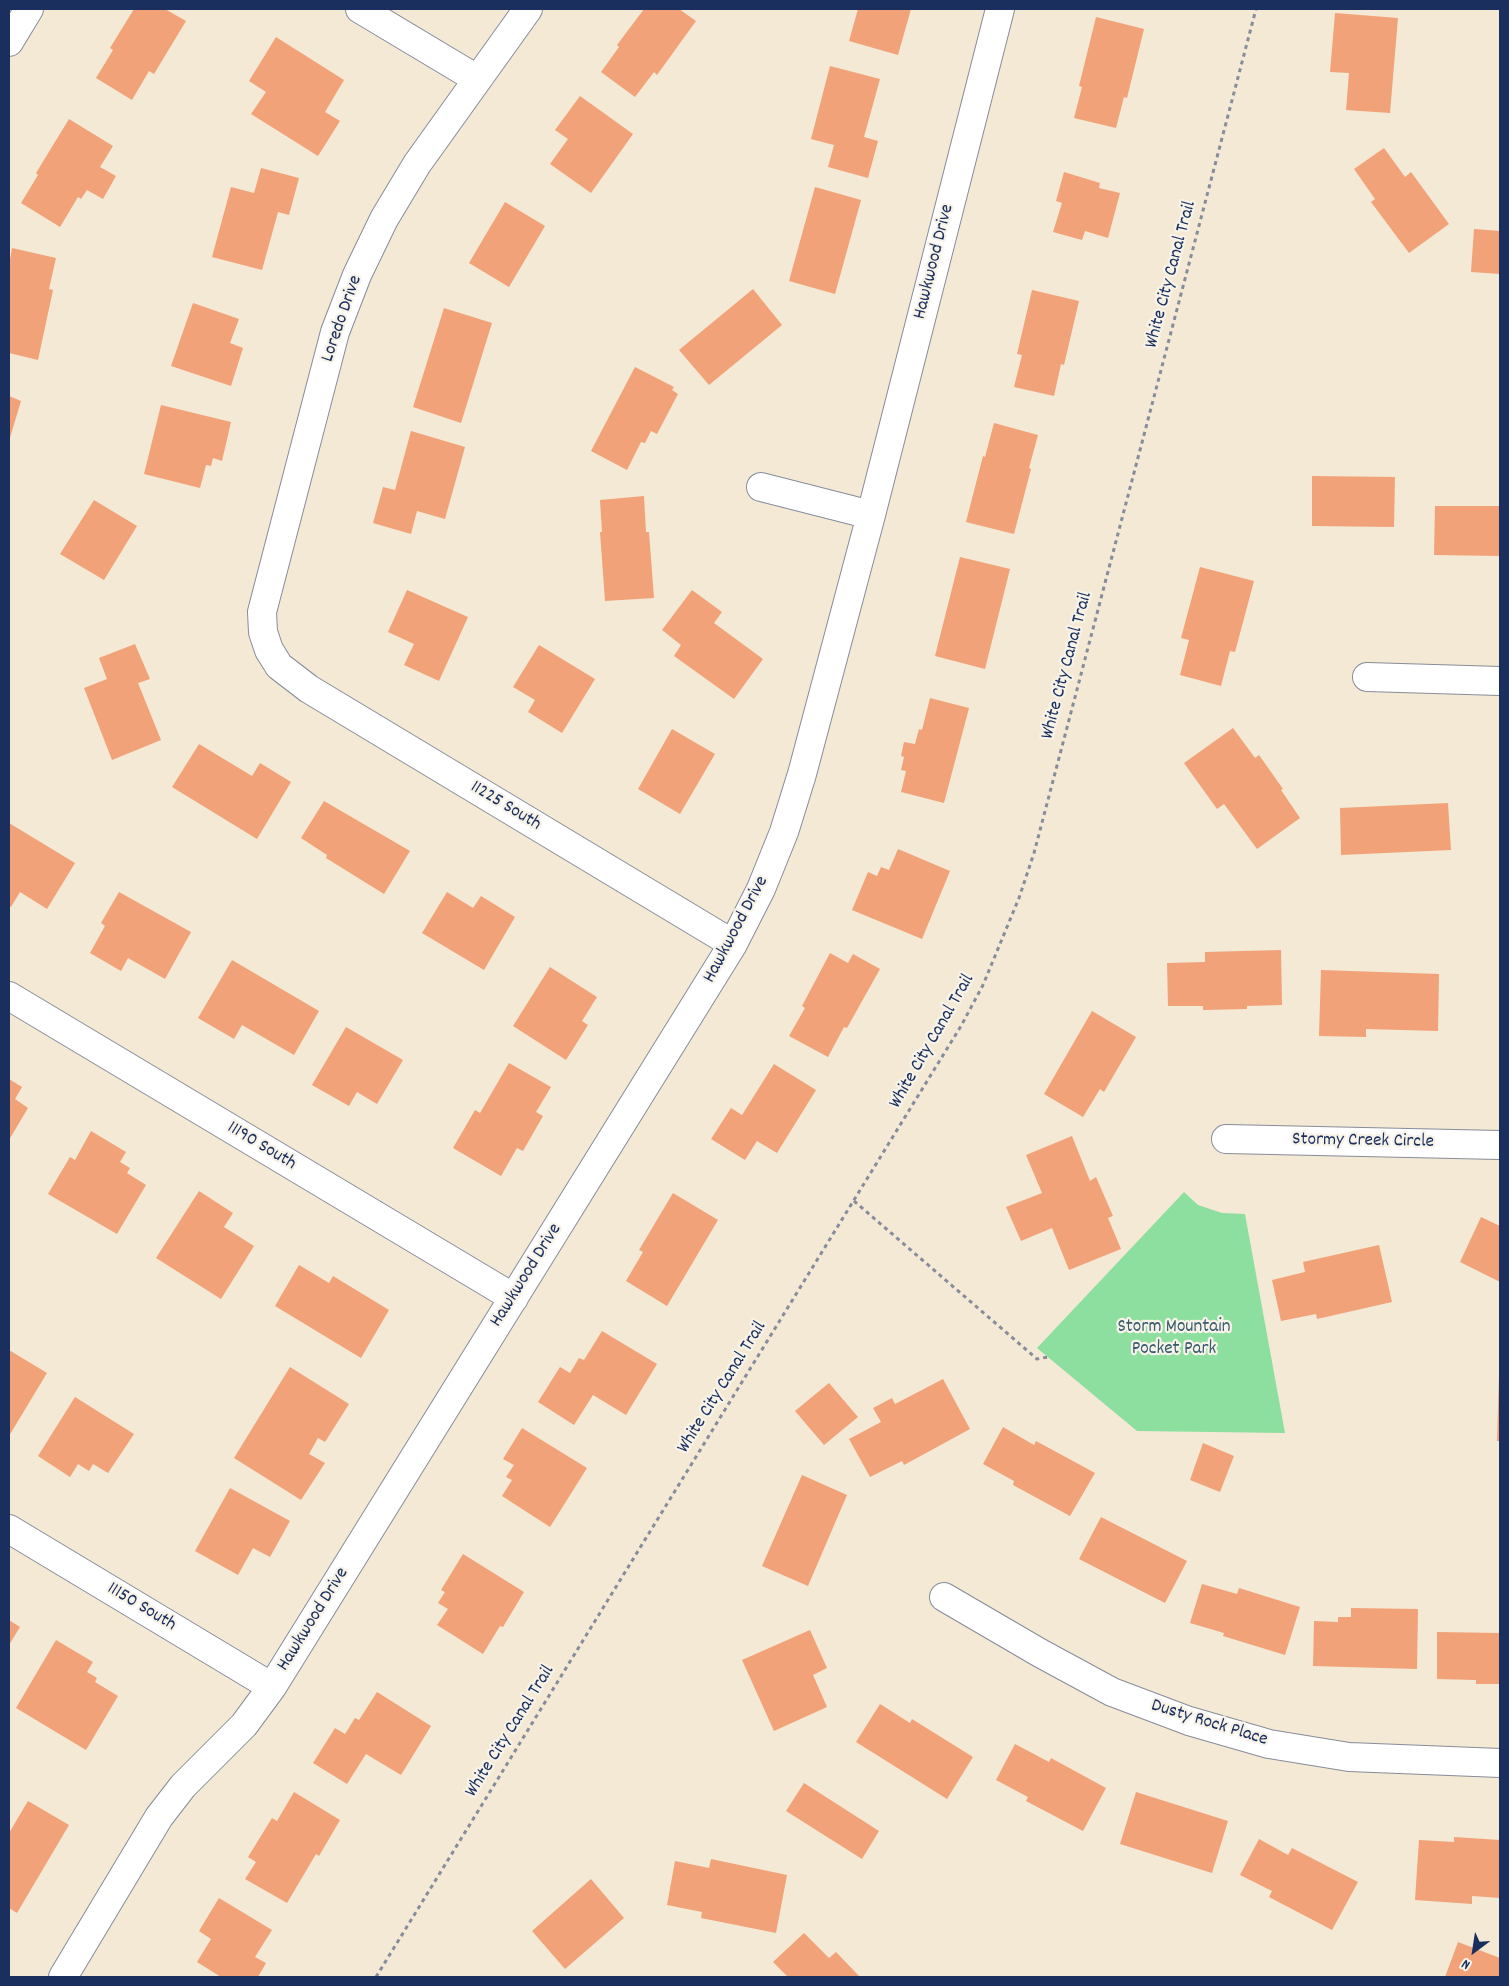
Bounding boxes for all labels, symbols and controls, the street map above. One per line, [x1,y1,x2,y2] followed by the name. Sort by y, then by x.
[1141,199,1203,351] street label: White City Canal Trail
[910,202,960,322] street label: Hawkwood Drive
[318,273,368,365] street label: Loredo Drive
[1037,590,1099,742] street label: White City Canal Trail
[465,777,545,837] street label: 11225 South
[699,873,775,987] street label: Hawkwood Drive
[885,971,981,1113] street label: White City Canal Trail
[222,1117,300,1177] street label: 11190 South
[1292,1129,1434,1155] street label: Stormy Creek Circle
[486,1220,568,1332] street label: Hawkwood Drive
[1117,1317,1231,1361] park label: Storm Mountain Pocket Park
[673,1318,773,1458] street label: White City Canal Trail
[273,1564,355,1676] street label: Hawkwood Drive
[102,1578,180,1638] street label: 11150 South
[461,1662,561,1802] street label: White City Canal Trail
[1148,1695,1270,1753] street label: Dusty Rock Place
[1449,1926,1499,1976] north arrow
[1458,1954,1474,1974] text: N

